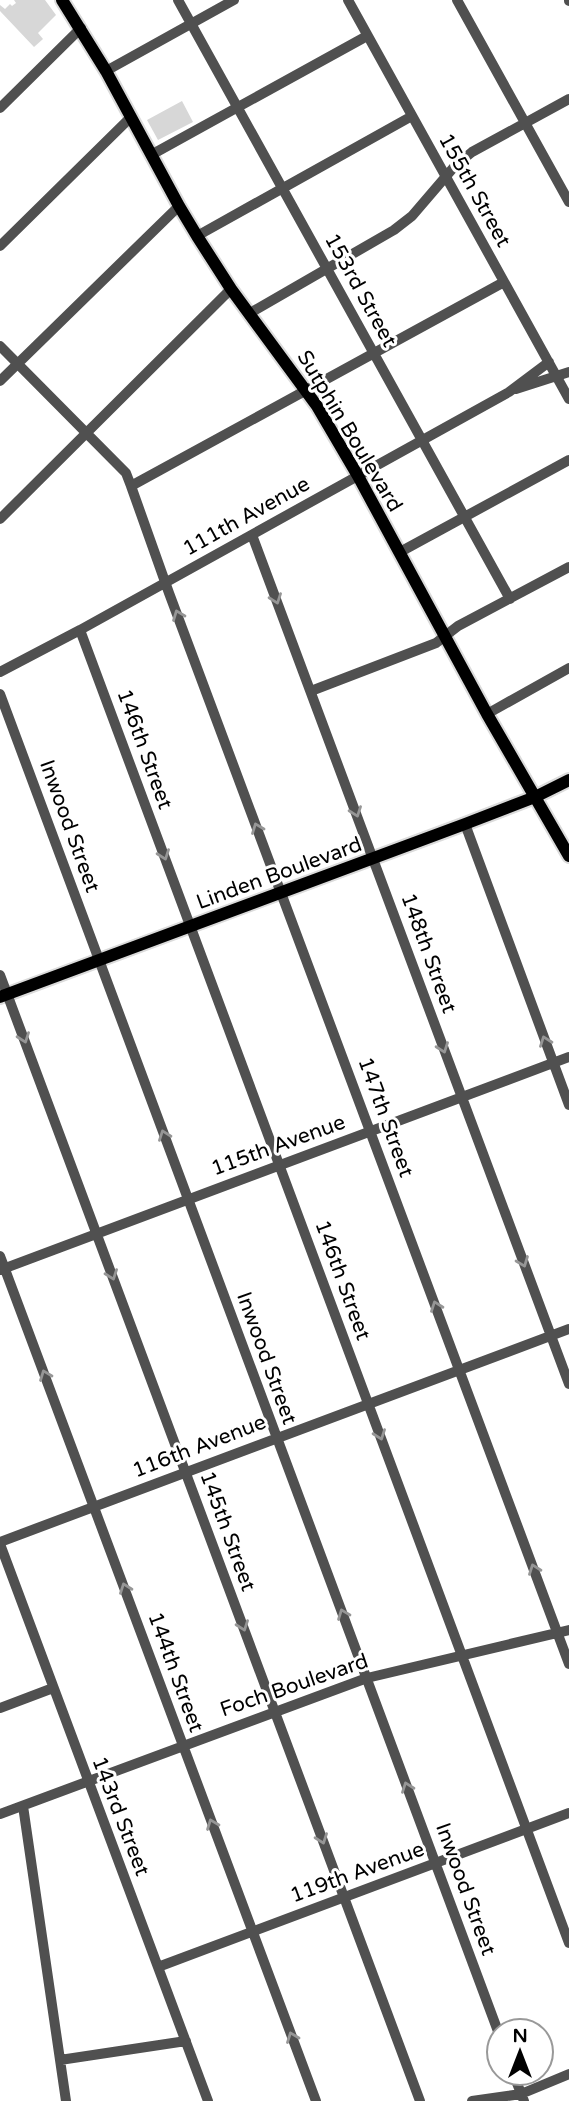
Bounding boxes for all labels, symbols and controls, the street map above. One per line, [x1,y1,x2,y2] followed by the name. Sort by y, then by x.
[433,129,516,251] street label: 155th Street
[319,229,402,351] street label: 153rd Street
[292,346,408,517] street label: Sutphin Boulevard
[179,471,314,562] street label: 111th Avenue
[268,593,282,605] one-way arrow
[172,610,186,622] one-way arrow
[111,686,178,813] street label: 146th Street
[34,757,105,896] street label: Inwood Street
[347,806,361,818] one-way arrow
[252,823,266,835] one-way arrow
[193,832,365,915] street label: Linden Boulevard
[155,849,169,861] one-way arrow
[395,890,462,1017] street label: 148th Street
[16,1032,30,1044] one-way arrow
[539,1036,553,1048] one-way arrow
[435,1042,449,1054] one-way arrow
[352,1054,419,1181] street label: 147th Street
[208,1110,349,1181] street label: 115th Avenue
[158,1130,172,1142] one-way arrow
[309,1217,376,1344] street label: 146th Street
[515,1255,529,1267] one-way arrow
[104,1268,118,1280] one-way arrow
[231,1289,302,1428] street label: Inwood Street
[430,1301,444,1313] one-way arrow
[40,1369,54,1381] one-way arrow
[129,1409,270,1483] street label: 116th Avenue
[372,1429,386,1441] one-way arrow
[194,1468,261,1595] street label: 145th Street
[528,1563,542,1575] one-way arrow
[119,1582,133,1594] one-way arrow
[337,1608,351,1620] one-way arrow
[142,1609,209,1736] street label: 144th Street
[234,1619,248,1631] one-way arrow
[217,1648,371,1723] street label: Foch Boulevard
[86,1753,155,1879] street label: 143rd Street
[401,1781,415,1793] one-way arrow
[206,1819,220,1831] one-way arrow
[430,1820,501,1959] street label: Inwood Street
[314,1832,328,1844] one-way arrow
[287,1837,428,1908] street label: 119th Avenue
[485,2017,555,2087] north arrow
[512,2025,528,2047] text: N
[286,2032,300,2044] one-way arrow

